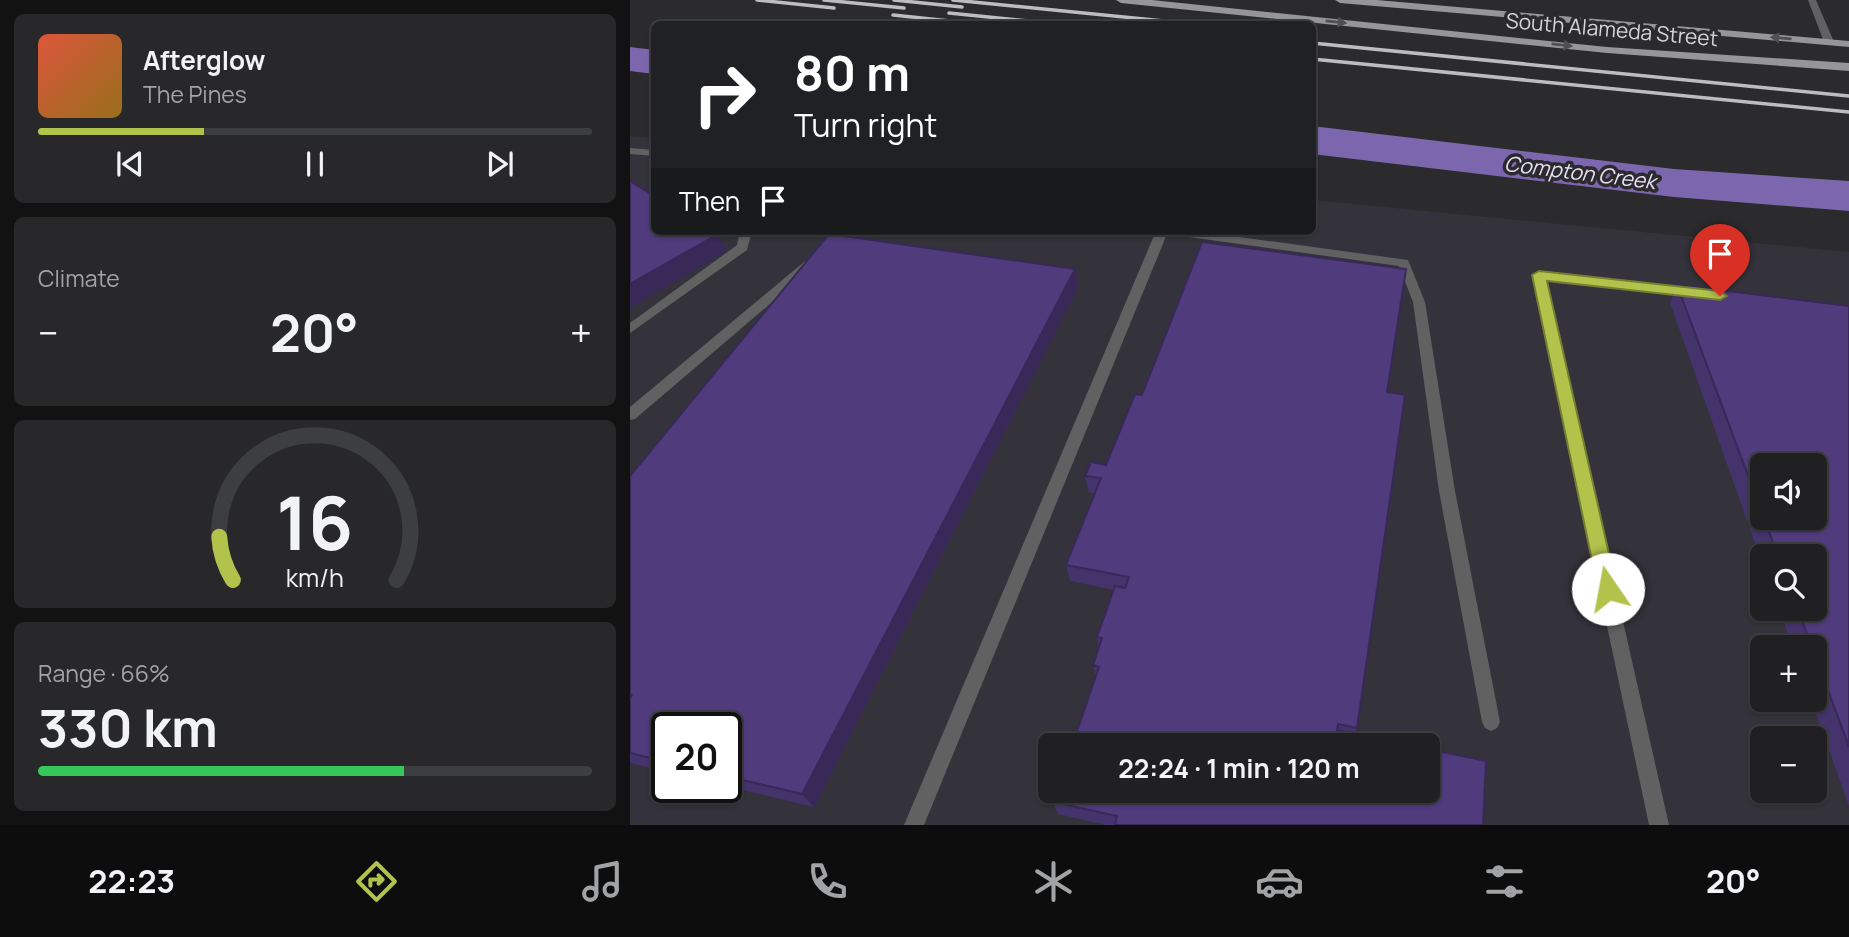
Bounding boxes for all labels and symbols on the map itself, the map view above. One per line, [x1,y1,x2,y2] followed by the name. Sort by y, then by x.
[1505,6,1719,52] street label: South Alameda Street
[1325,17,1347,28] one-way arrow
[1770,32,1792,43] one-way arrow
[1551,40,1573,51] one-way arrow
[1503,149,1660,195] water label: Compton Creek
[1690,224,1750,296] pin
[1571,552,1645,626] position arrow
[651,712,742,803] speed limit sign: 20

